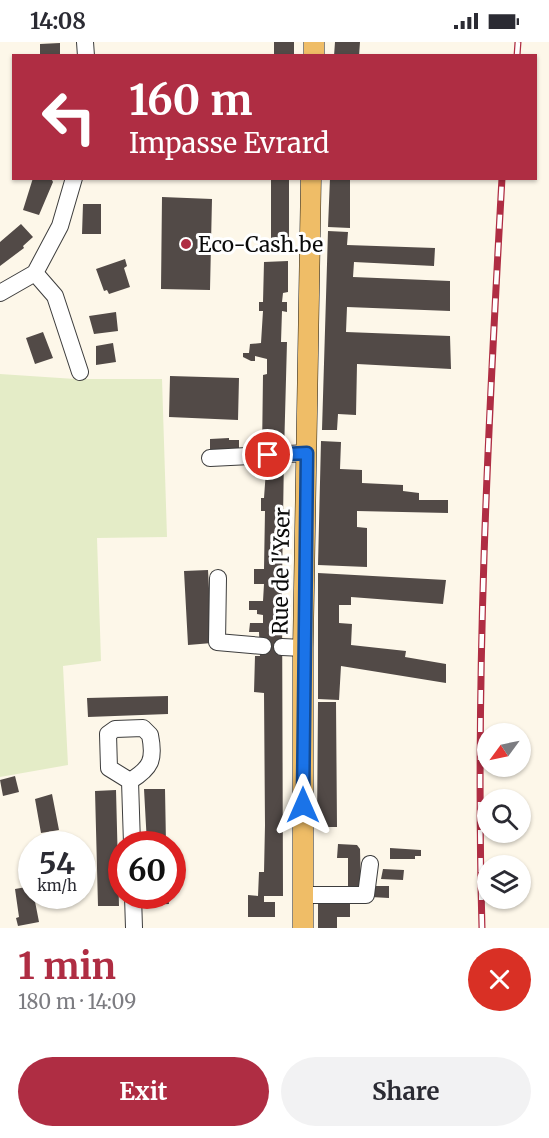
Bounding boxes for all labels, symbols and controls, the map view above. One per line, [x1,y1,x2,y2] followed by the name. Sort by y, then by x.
[30,7,86,35] text: 14:08
[129,74,253,126] text: 160 m
[30,78,108,156] icon: left
[129,126,329,160] text: Impasse Evrard
[198,231,323,258] place label: Eco-Cash.be
[179,237,193,251] marker: Eco-Cash.be
[242,429,293,480] pin
[251,438,284,471] icon: arrive
[266,507,296,635] street label: Rue de l'Yser
[477,723,531,777] north arrow
[477,723,531,909] map controls
[271,773,335,837] position arrow
[477,789,531,843] button: search
[108,831,186,909] speed limit sign: 60
[39,844,75,882] text: 54
[477,855,531,909] button: layers
[37,876,77,895] text: km/h
[18,944,116,989] text: 1 min
[468,948,531,1011] button: close
[18,989,136,1014] text: 180 m · 14:09
[18,1057,269,1126] button: Exit
[281,1057,531,1126] button: Share

